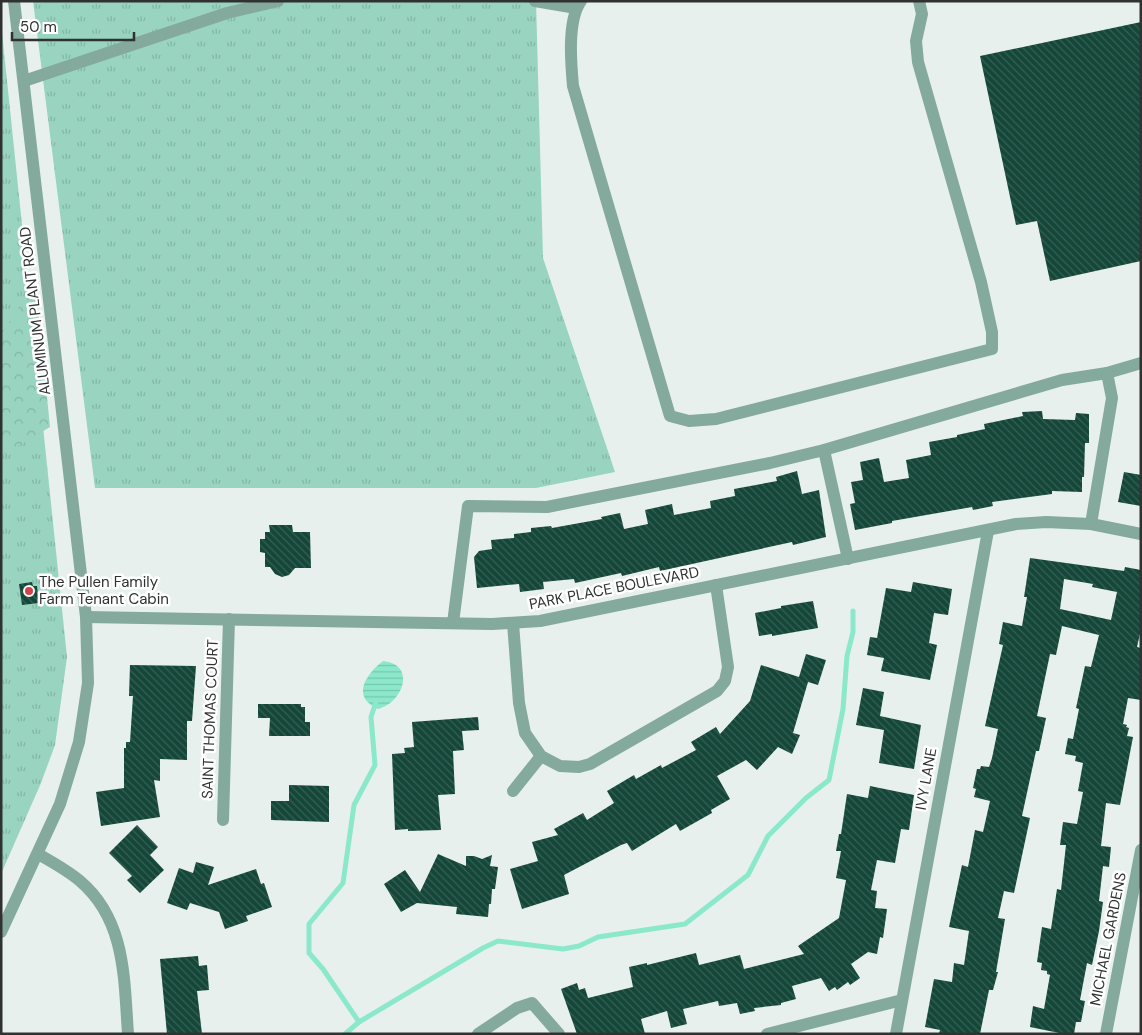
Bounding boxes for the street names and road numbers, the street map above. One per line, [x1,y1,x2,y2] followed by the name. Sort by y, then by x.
[15,226,55,396] street label: ALUMINUM PLANT ROAD
[527,562,701,614] street label: PARK PLACE BOULEVARD
[197,639,223,799] street label: SAINT THOMAS COURT
[911,746,941,812] street label: IVY LANE
[1085,870,1131,1007] street label: MICHAEL GARDENS

